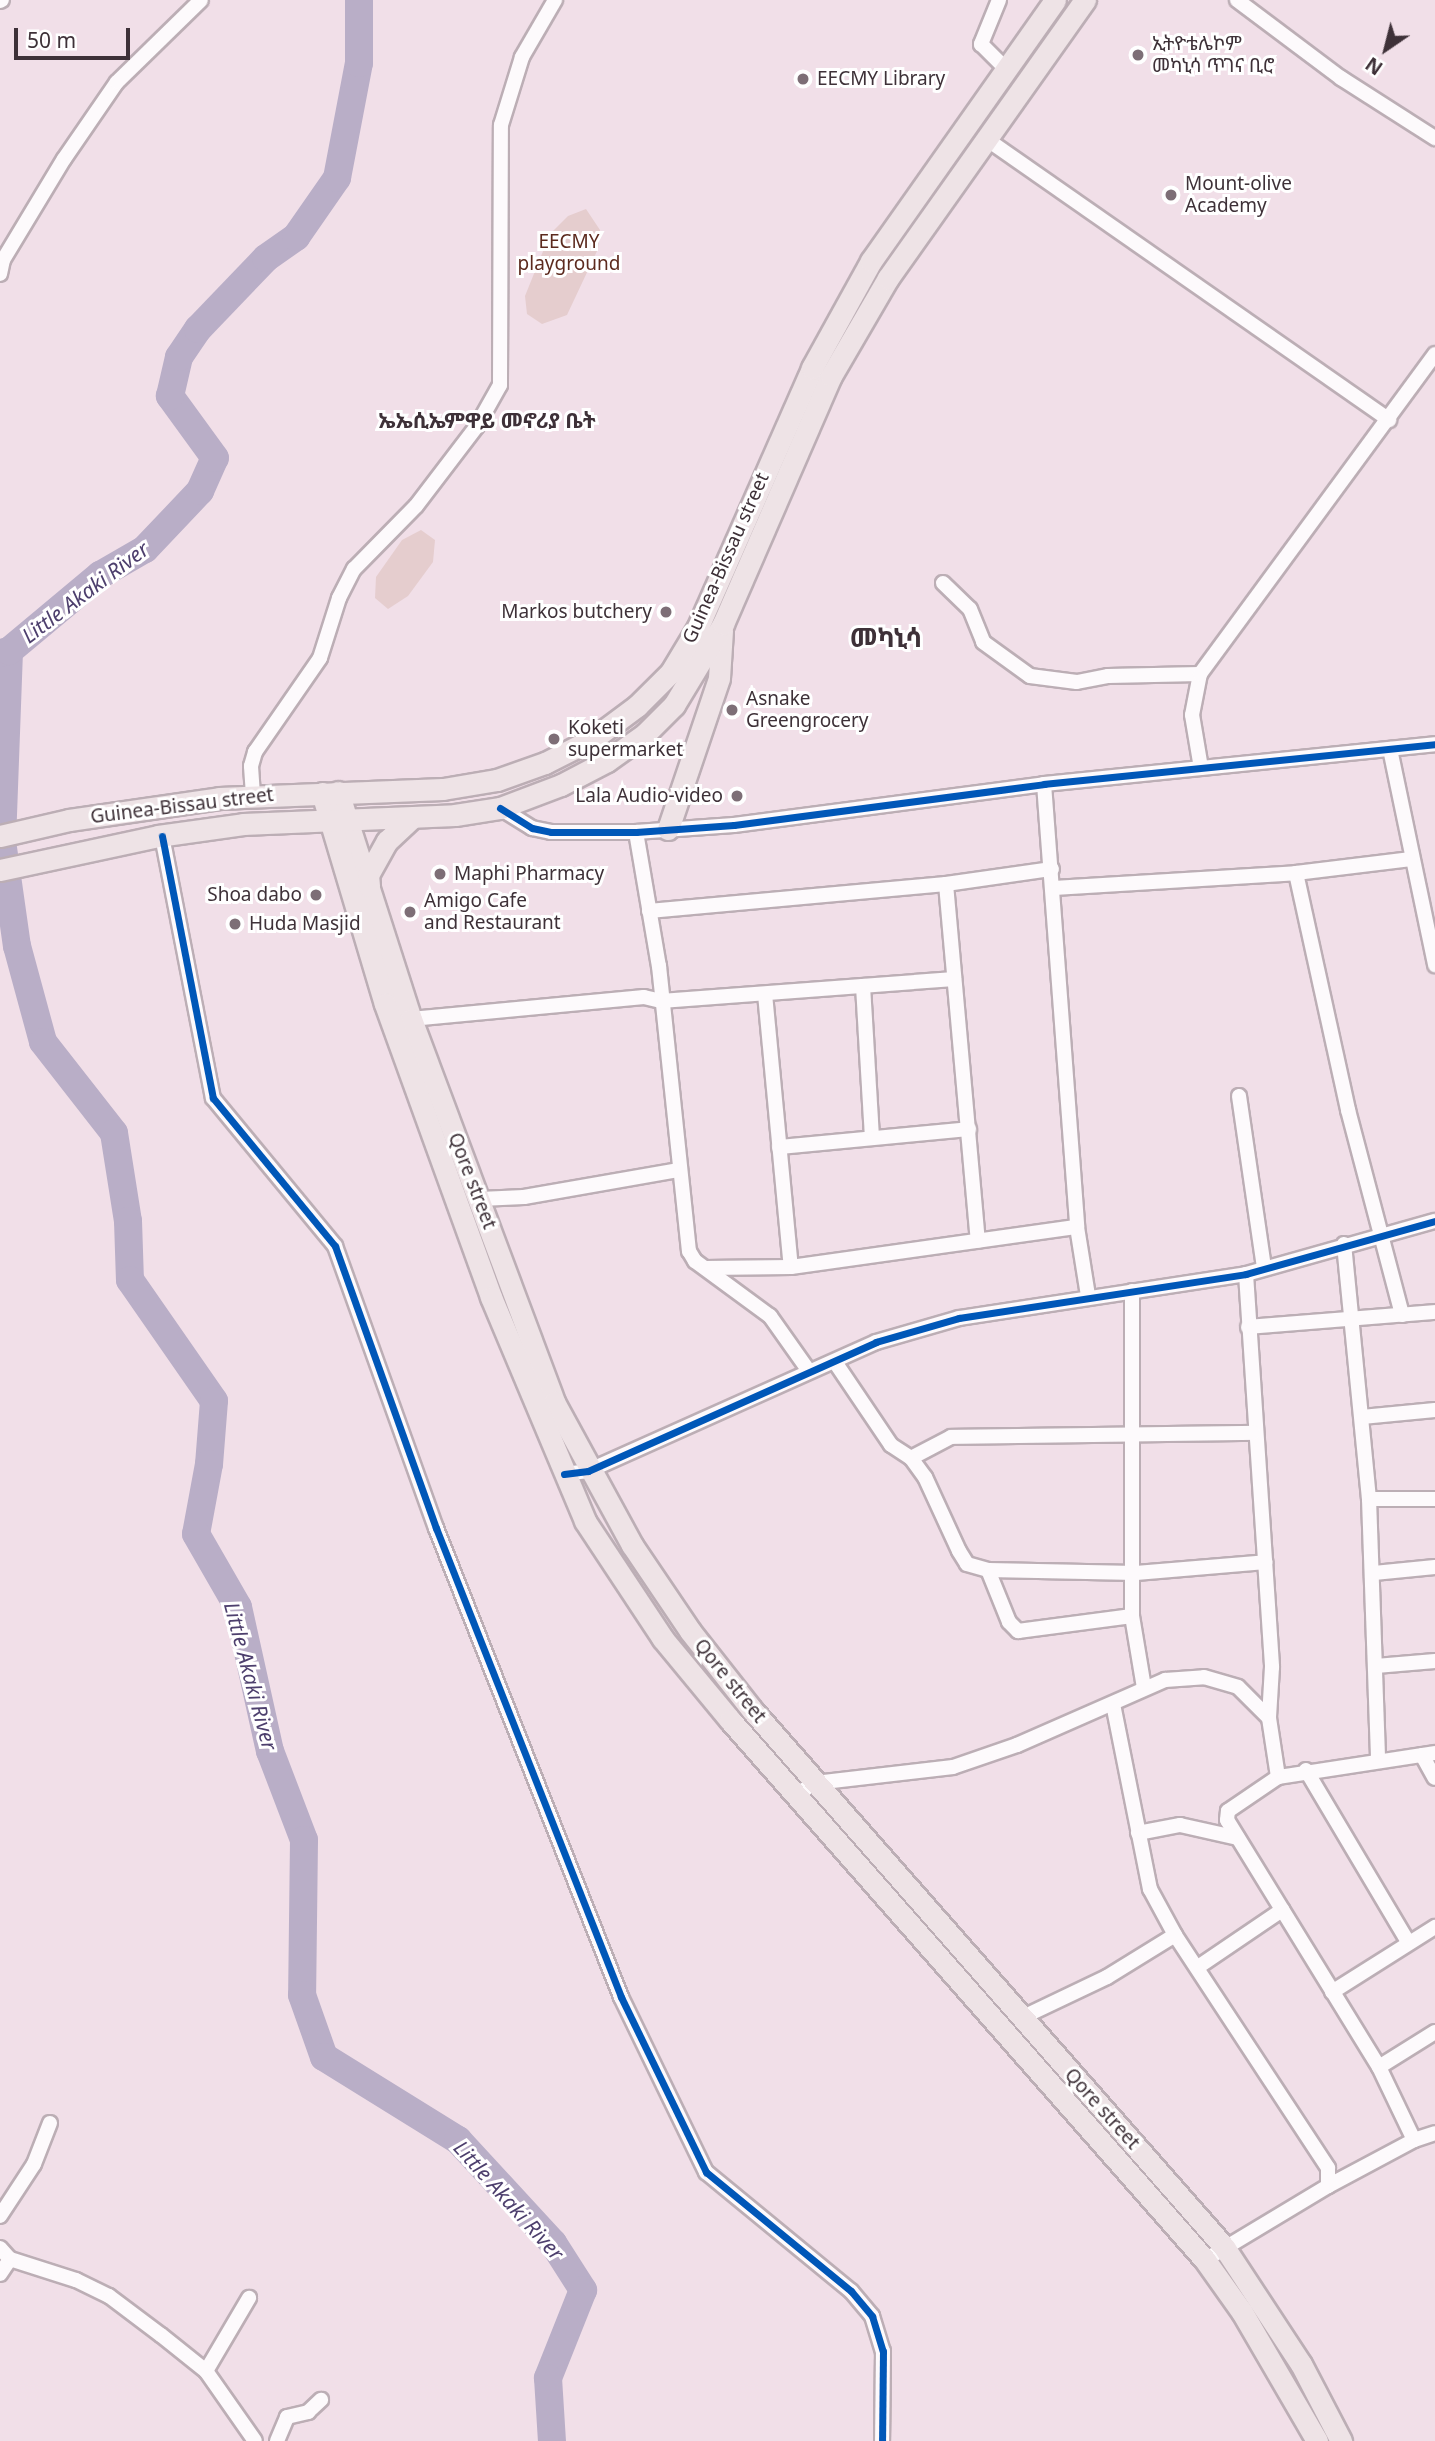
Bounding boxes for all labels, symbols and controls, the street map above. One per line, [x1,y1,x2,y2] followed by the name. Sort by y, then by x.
[18,14,133,58] scale bar
[1351,14,1421,84] north arrow
[27,26,76,54] text: 50 m
[1152,33,1275,77] place label: ኢትዮቴሌኮም መካኒሳ ጥገና ቢሮ
[1130,47,1146,63] marker: ኢትዮቴሌኮም መካኒሳ ጥገና ቢሮ
[1360,51,1388,81] text: N
[817,68,945,90] place label: EECMY Library
[795,71,811,87] marker: EECMY Library
[1185,173,1292,217] place label: Mount-olive Academy
[1163,187,1179,203] marker: Mount-olive Academy
[518,231,620,275] park label: EECMY playground
[378,407,596,433] district label: ኤኤሲኤምዋይ መኖሪያ ቤት
[678,469,774,647] street label: Guinea-Bissau street
[17,536,153,648] water label: Little Akaki River
[501,601,652,623] place label: Markos butchery
[658,604,674,620] marker: Markos butchery
[850,622,922,654] district label: መካኒሳ
[746,688,868,732] place label: Asnake Greengrocery
[724,702,740,718] marker: Asnake Greengrocery
[568,717,683,761] place label: Koketi supermarket
[546,731,562,747] marker: Koketi supermarket
[89,783,275,829] street label: Guinea-Bissau street
[575,785,723,807] place label: Lala Audio-video
[729,788,745,804] marker: Lala Audio-video
[454,863,604,885] place label: Maphi Pharmacy
[432,866,448,882] marker: Maphi Pharmacy
[207,884,302,906] place label: Shoa dabo
[308,887,324,903] marker: Shoa dabo
[424,890,561,934] place label: Amigo Cafe and Restaurant
[402,904,418,920] marker: Amigo Cafe and Restaurant
[249,913,361,935] place label: Huda Masjid
[227,916,243,932] marker: Huda Masjid
[443,1130,501,1232] street label: Qore street
[219,1599,283,1753] water label: Little Akaki River
[689,1635,771,1727] street label: Qore street
[1060,2064,1144,2154] street label: Qore street
[449,2135,569,2265] water label: Little Akaki River

